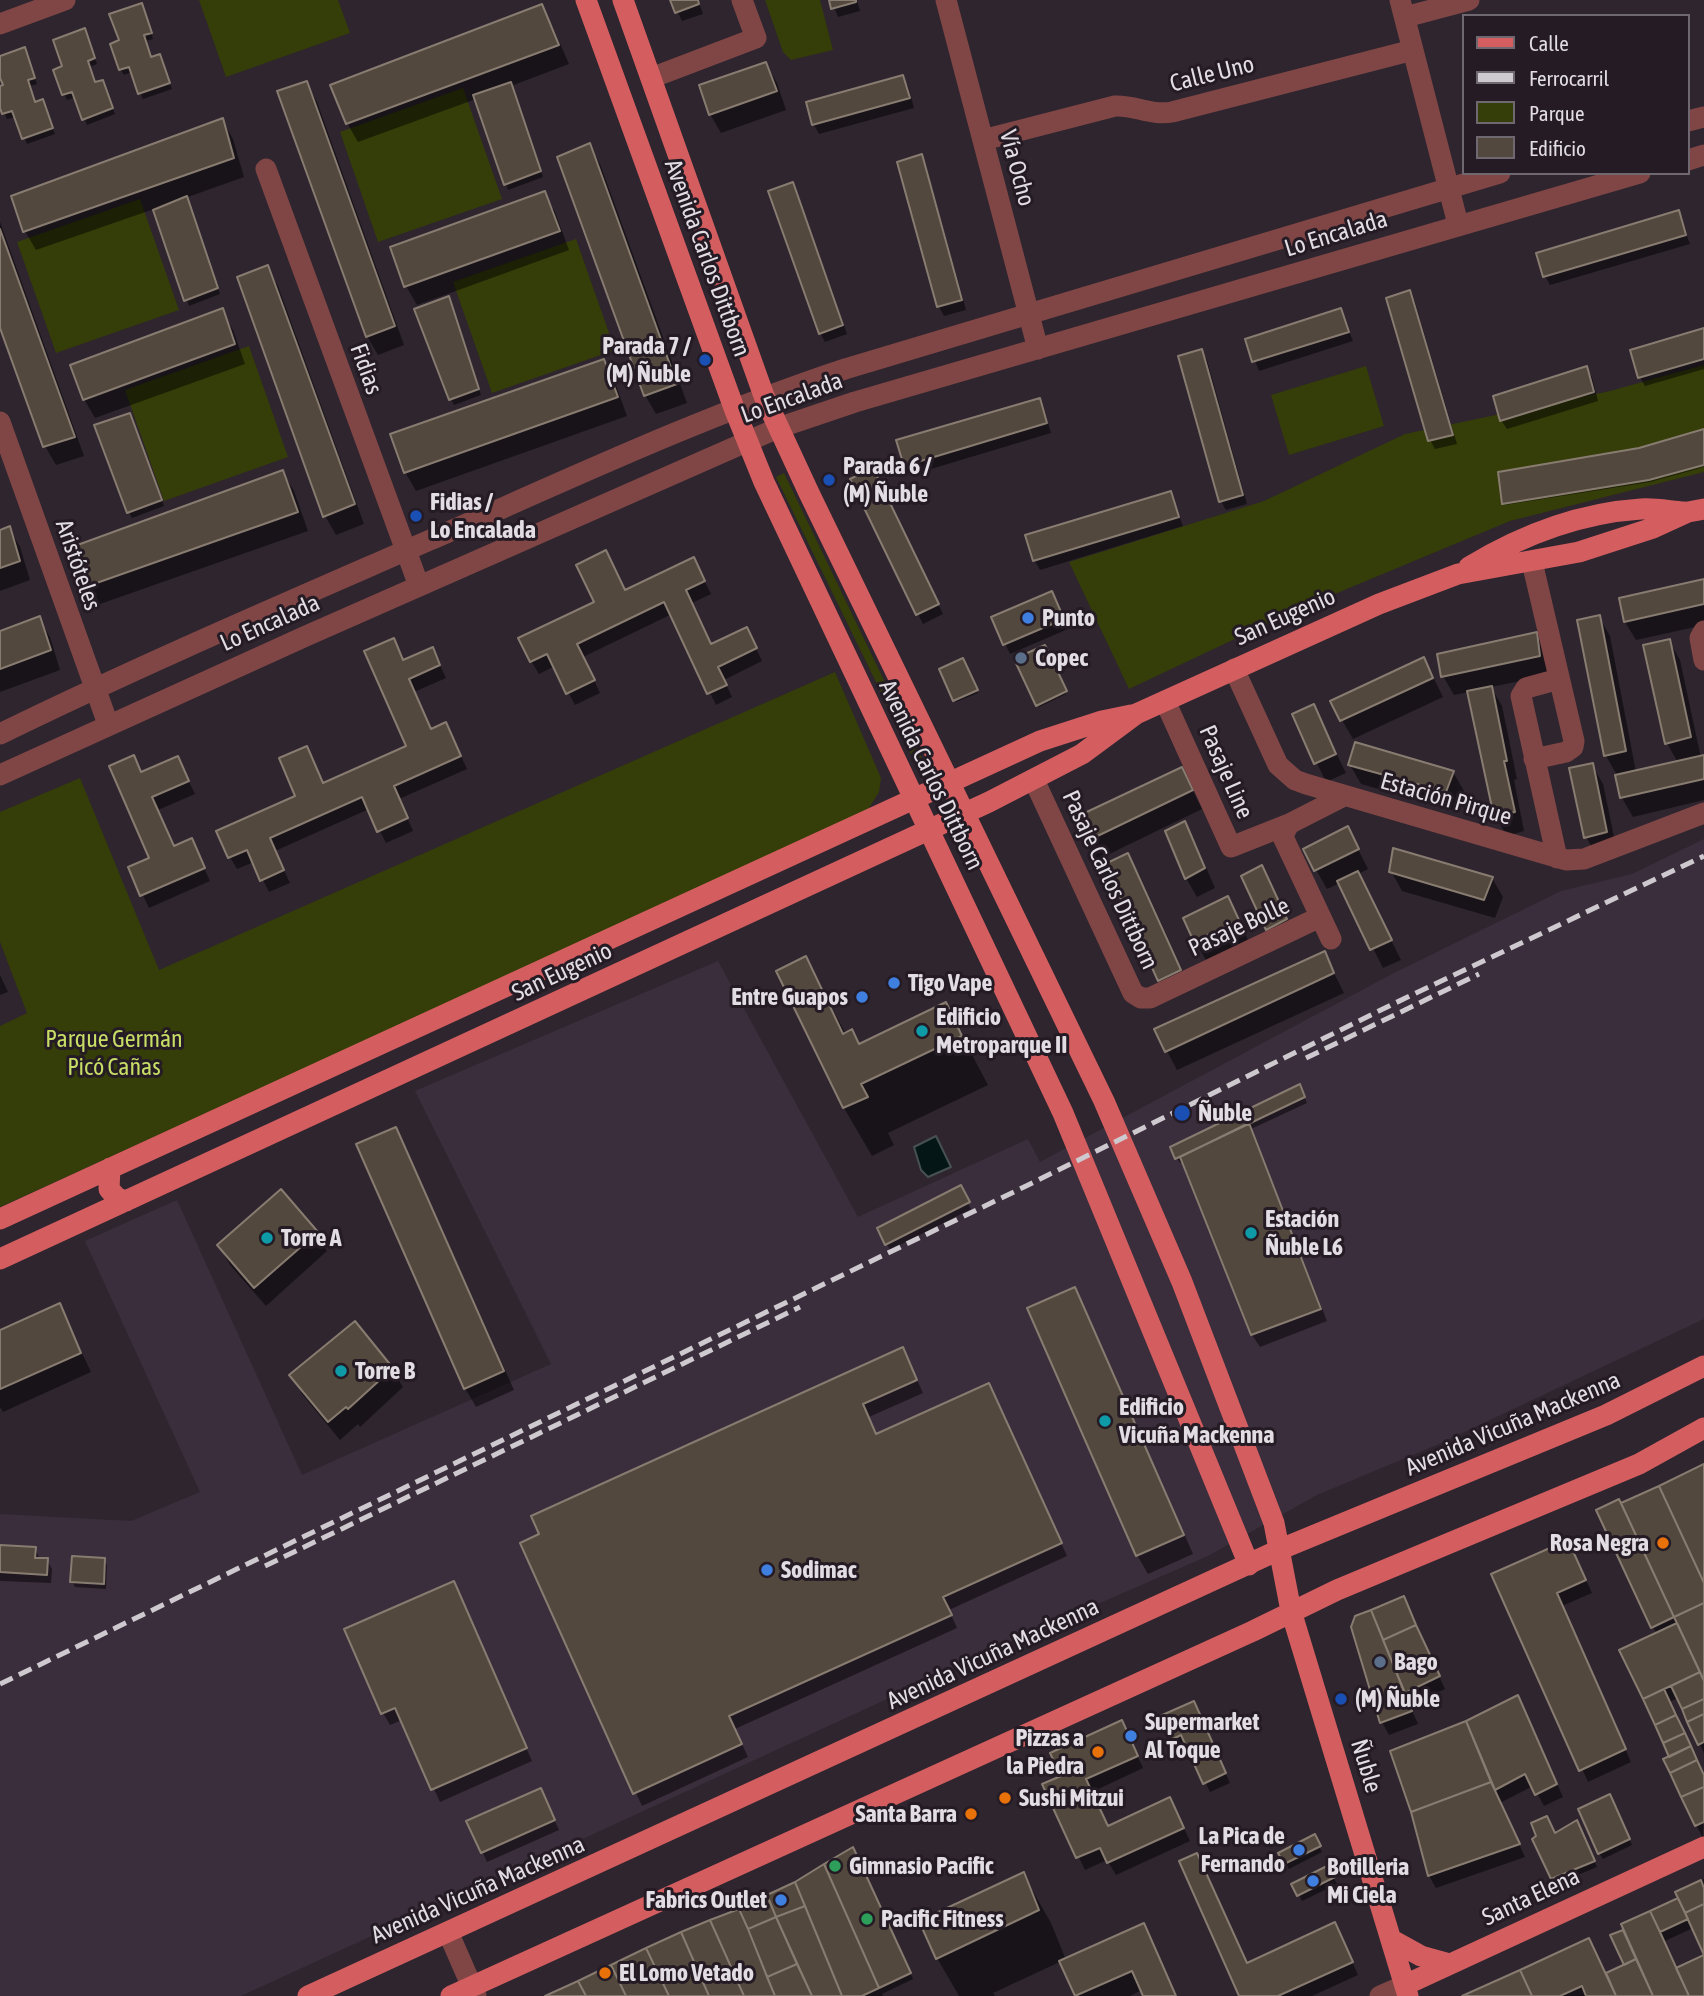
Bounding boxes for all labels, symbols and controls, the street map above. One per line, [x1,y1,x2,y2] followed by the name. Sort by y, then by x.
[1462,14,1690,175] legend
[1529,31,1569,55] text: Calle
[1167,50,1257,98] street label: Calle Uno
[1529,66,1609,90] text: Ferrocarril
[1529,101,1584,125] text: Parque
[993,127,1041,209] street label: Vía Ocho
[1529,136,1586,160] text: Edificio
[658,156,756,360] street label: Avenida Carlos Dittborn
[1281,205,1391,263] street label: Lo Encalada
[602,332,691,388] place label: Parada 7 / (M) Ñuble
[344,340,388,398] street label: Fidias
[697,352,713,368] marker: Parada 7 / (M) Ñuble
[737,366,847,430] street label: Lo Encalada
[843,452,932,508] place label: Parada 6 / (M) Ñuble
[821,472,837,488] marker: Parada 6 / (M) Ñuble
[430,488,536,544] place label: Fidias / Lo Encalada
[408,508,424,524] marker: Fidias / Lo Encalada
[49,516,107,614] street label: Aristóteles
[1230,582,1340,652] street label: San Eugenio
[216,588,324,658] street label: Lo Encalada
[1042,604,1095,632] place label: Punto
[1020,610,1036,626] marker: Punto
[1035,644,1088,672] place label: Copec
[1013,650,1029,666] marker: Copec
[873,675,989,875] street label: Avenida Carlos Dittborn
[1193,721,1259,823] street label: Pasaje Line
[1377,767,1515,831] street label: Estación Pirque
[1056,786,1164,974] street label: Pasaje Carlos Dittborn
[1184,891,1294,963] street label: Pasaje Bolle
[507,936,617,1008] street label: San Eugenio
[908,969,992,997] place label: Tigo Vape
[886,975,902,991] marker: Tigo Vape
[731,983,848,1011] place label: Entre Guapos
[854,989,870,1005] marker: Entre Guapos
[936,1003,1067,1059] place label: Edificio Metroparque II
[914,1023,930,1039] marker: Edificio Metroparque II
[45,1025,183,1081] park label: Parque Germán Picó Cañas
[1198,1099,1252,1127] place label: Ñuble
[1172,1103,1192,1123] marker: Ñuble
[1265,1205,1343,1261] place label: Estación Ñuble L6
[281,1224,341,1252] place label: Torre A
[1243,1225,1259,1241] marker: Estación Ñuble L6
[259,1230,275,1246] marker: Torre A
[355,1357,415,1385] place label: Torre B
[333,1363,349,1379] marker: Torre B
[1401,1366,1625,1482] street label: Avenida Vicuña Mackenna
[1119,1393,1274,1449] place label: Edificio Vicuña Mackenna
[1097,1413,1113,1429] marker: Edificio Vicuña Mackenna
[1550,1529,1649,1557] place label: Rosa Negra
[1655,1535,1671,1551] marker: Rosa Negra
[781,1556,857,1584] place label: Sodimac
[759,1562,775,1578] marker: Sodimac
[882,1592,1104,1716] street label: Avenida Vicuña Mackenna
[1394,1648,1438,1676] place label: Bago
[1372,1654,1388,1670] marker: Bago
[1355,1685,1440,1713] place label: (M) Ñuble
[1333,1691,1349,1707] marker: (M) Ñuble
[1145,1708,1259,1764] place label: Supermarket Al Toque
[1006,1724,1084,1780] place label: Pizzas a la Piedra
[1123,1728,1139,1744] marker: Supermarket Al Toque
[1344,1736,1388,1796] street label: Ñuble
[1090,1744,1106,1760] marker: Pizzas a la Piedra
[1019,1784,1124,1812] place label: Sushi Mitzui
[997,1790,1013,1806] marker: Sushi Mitzui
[855,1800,957,1828] place label: Santa Barra
[963,1806,979,1822] marker: Santa Barra
[1199,1822,1285,1878] place label: La Pica de Fernando
[367,1830,589,1950] street label: Avenida Vicuña Mackenna
[1291,1842,1307,1858] marker: La Pica de Fernando
[849,1852,994,1880] place label: Gimnasio Pacific
[1327,1853,1409,1909] place label: Botilleria Mi Ciela
[827,1858,843,1874] marker: Gimnasio Pacific
[1478,1862,1584,1932] street label: Santa Elena
[1305,1873,1321,1889] marker: Botilleria Mi Ciela
[646,1886,767,1914] place label: Fabrics Outlet
[773,1892,789,1908] marker: Fabrics Outlet
[881,1905,1004,1933] place label: Pacific Fitness
[859,1911,875,1927] marker: Pacific Fitness
[619,1959,754,1987] place label: El Lomo Vetado
[597,1965,613,1981] marker: El Lomo Vetado

